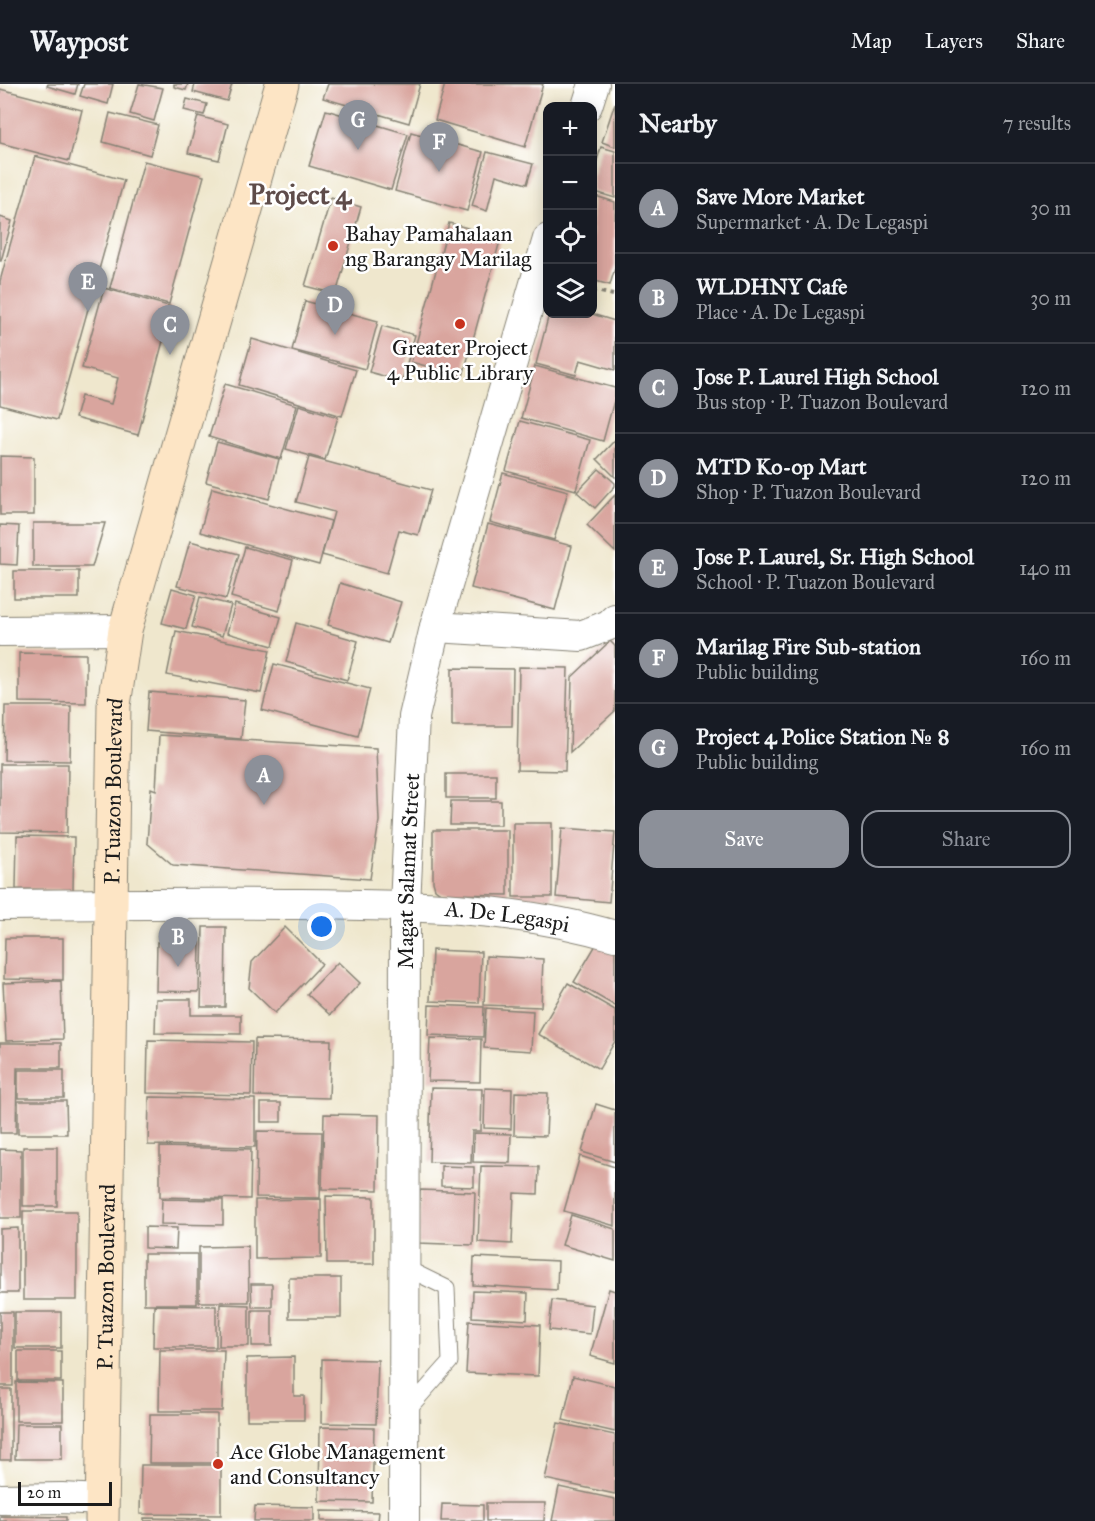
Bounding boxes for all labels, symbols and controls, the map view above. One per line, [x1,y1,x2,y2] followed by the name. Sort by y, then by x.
[30,24,128,59] text: Waypost
[851,28,892,54] text: Map
[925,28,983,54] text: Layers
[1016,28,1065,54] text: Share
[338,100,378,150] pin: G
[543,102,597,318] map controls
[543,102,597,156] button: +
[639,107,717,139] text: Nearby
[1003,111,1071,135] text: 7 results
[420,122,458,172] pin: F
[543,156,597,210] button: −
[249,177,353,212] district label: Project 4
[696,183,865,210] text: Save More Market
[652,196,665,220] text: A
[1030,196,1071,220] text: 30 m
[543,210,597,264] button: locate
[696,210,928,234] text: Supermarket · A. De Legaspi
[345,220,532,272] place label: Bahay Pamahalaan ng Barangay Marilag
[326,239,340,253] marker: Bahay Pamahalaan ng Barangay Marilag
[68,262,107,312] pin: E
[543,264,597,318] button: layers
[696,273,847,300] text: WLDHNY Cafe
[316,286,354,335] pin: D
[652,286,665,310] text: B
[1030,286,1071,310] text: 30 m
[696,300,865,324] text: Place · A. De Legaspi
[150,306,190,355] pin: C
[453,317,467,331] marker: Greater Project 4 Public Library
[387,334,534,386] place label: Greater Project 4 Public Library
[696,363,939,390] text: Jose P. Laurel High School
[652,376,665,400] text: C
[1020,376,1071,400] text: 120 m
[696,390,948,414] text: Bus stop · P. Tuazon Boulevard
[696,453,866,480] text: MTD Ko-op Mart
[651,466,666,490] text: D
[1020,466,1071,490] text: 120 m
[696,480,921,504] text: Shop · P. Tuazon Boulevard
[696,543,974,570] text: Jose P. Laurel, Sr. High School
[651,556,666,580] text: E
[1019,556,1071,580] text: 140 m
[696,570,935,594] text: School · P. Tuazon Boulevard
[696,633,921,660] text: Marilag Fire Sub-station
[652,646,665,670] text: F
[1020,646,1071,670] text: 160 m
[696,660,818,684] text: Public building
[98,696,129,884] street label: P. Tuazon Boulevard
[696,723,949,750] text: Project 4 Police Station № 8
[651,736,666,760] text: G
[1020,736,1071,760] text: 160 m
[696,750,818,774] text: Public building
[244,756,284,805] pin: A
[392,772,425,969] street label: Magat Salamat Street
[639,810,849,868] button: Save
[861,810,1071,868] button: Share
[443,895,572,938] street label: A. De Legaspi
[307,912,336,941] your location
[158,918,198,967] pin: B
[91,1184,121,1370] street label: P. Tuazon Boulevard
[229,1438,446,1490] place label: Ace Globe Management and Consultancy
[211,1457,225,1471] marker: Ace Globe Management and Consultancy
[18,1479,112,1506] scale bar
[27,1483,61,1502] text: 20 m

